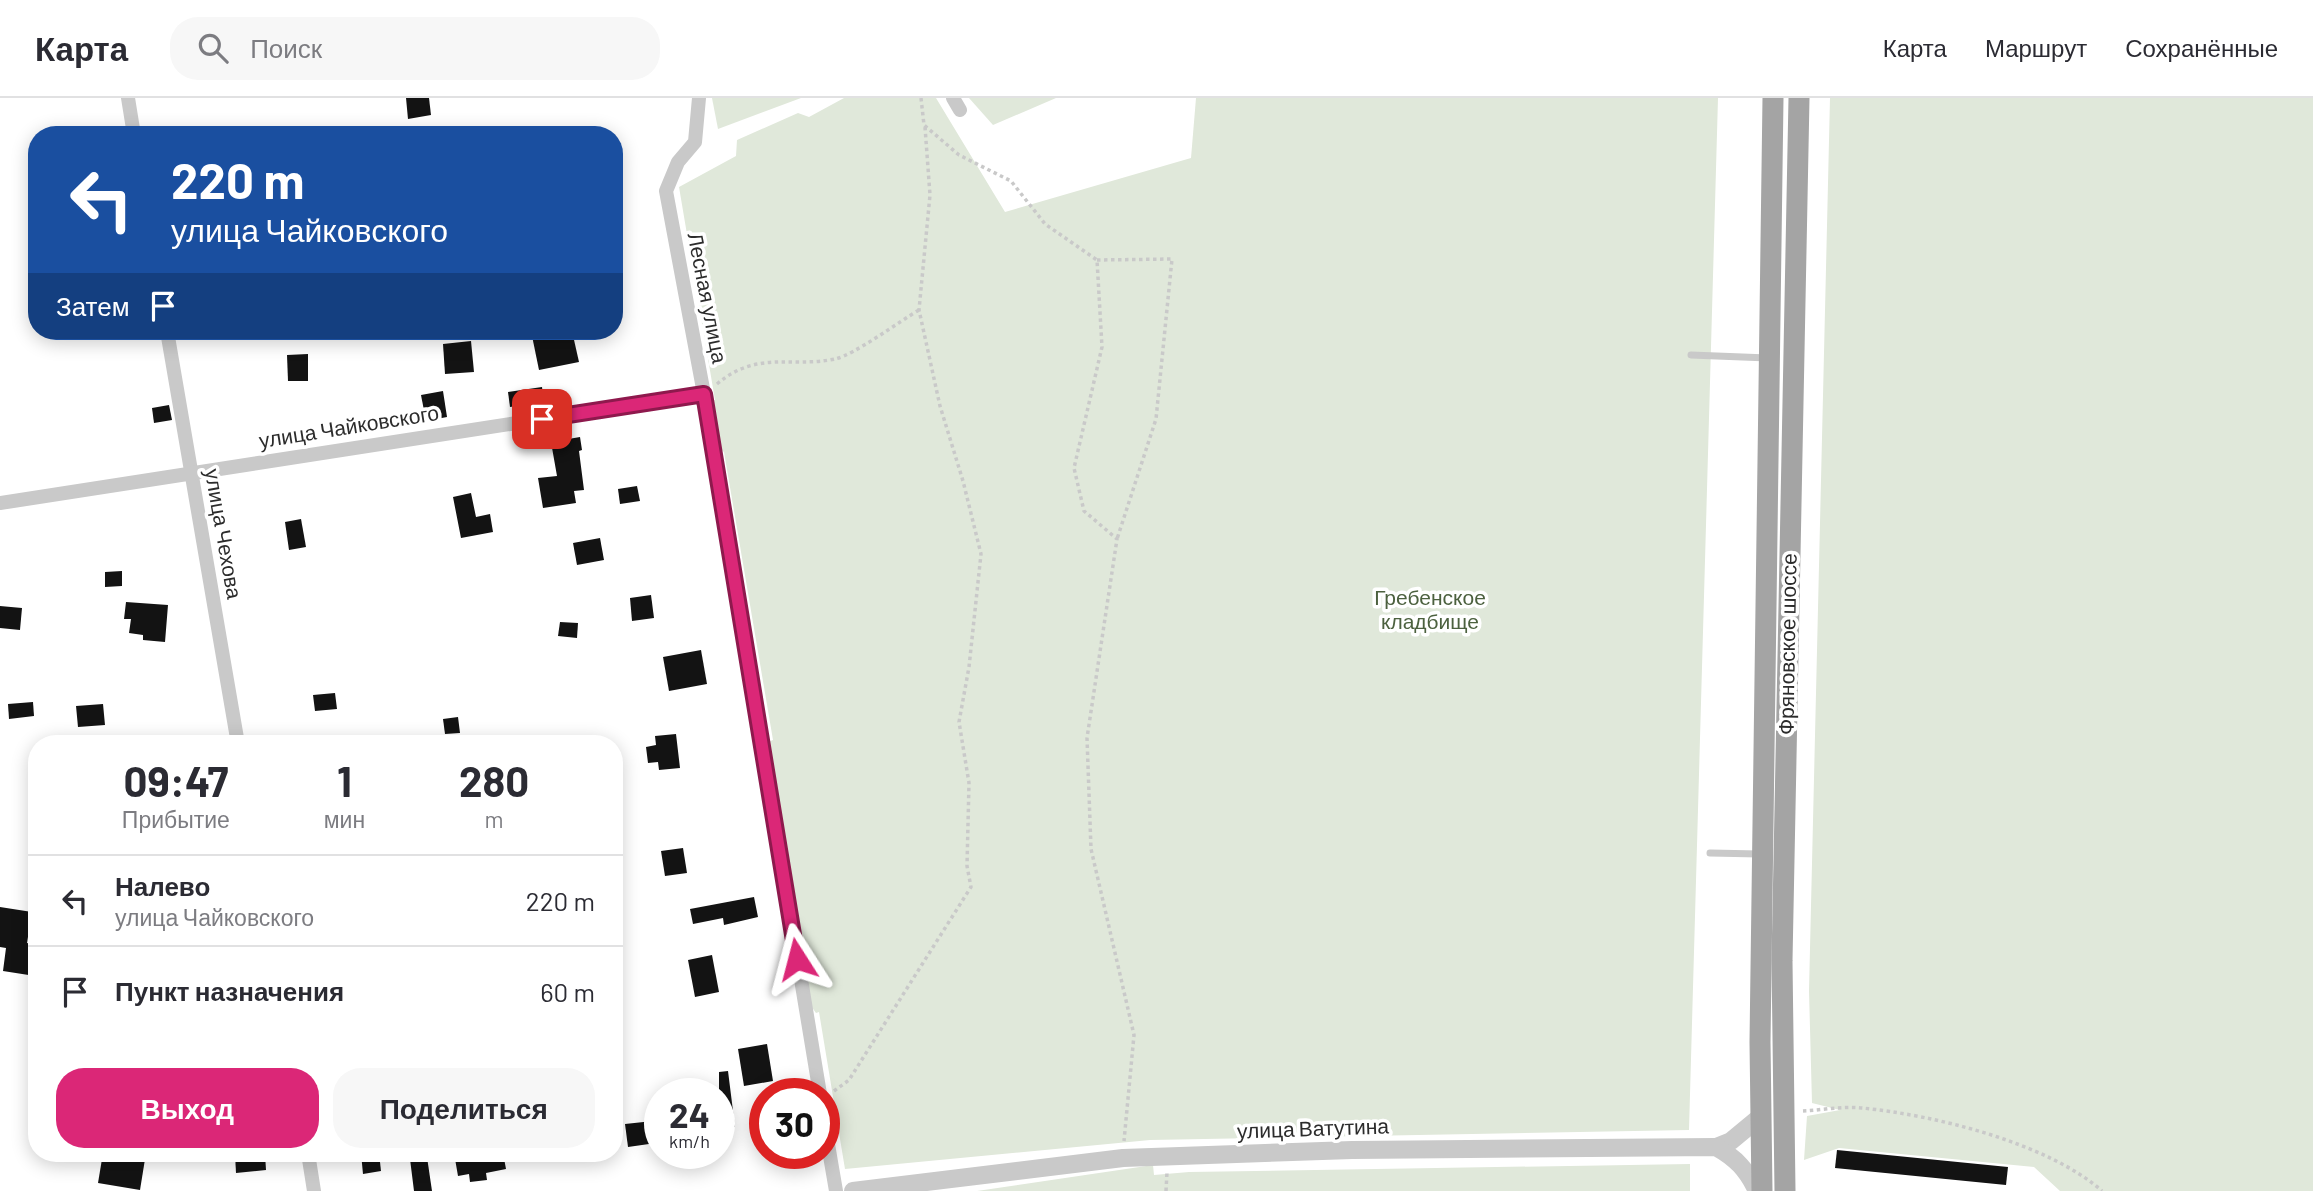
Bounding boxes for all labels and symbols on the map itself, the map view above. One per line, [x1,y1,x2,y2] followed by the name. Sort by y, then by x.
[684,230,733,365] street label: Лесная улица
[512,389,572,449] pin
[257,399,441,452] street label: улица Чайковского
[201,467,248,601] street label: улица Чехова
[1772,553,1801,735] street label: Фряновское шоссе
[1374,584,1486,633] park label: Гребенское кладбище
[760,922,834,996] position arrow
[749,1078,840,1169] speed limit sign: 30
[1236,1112,1390,1143] street label: улица Ватутина

